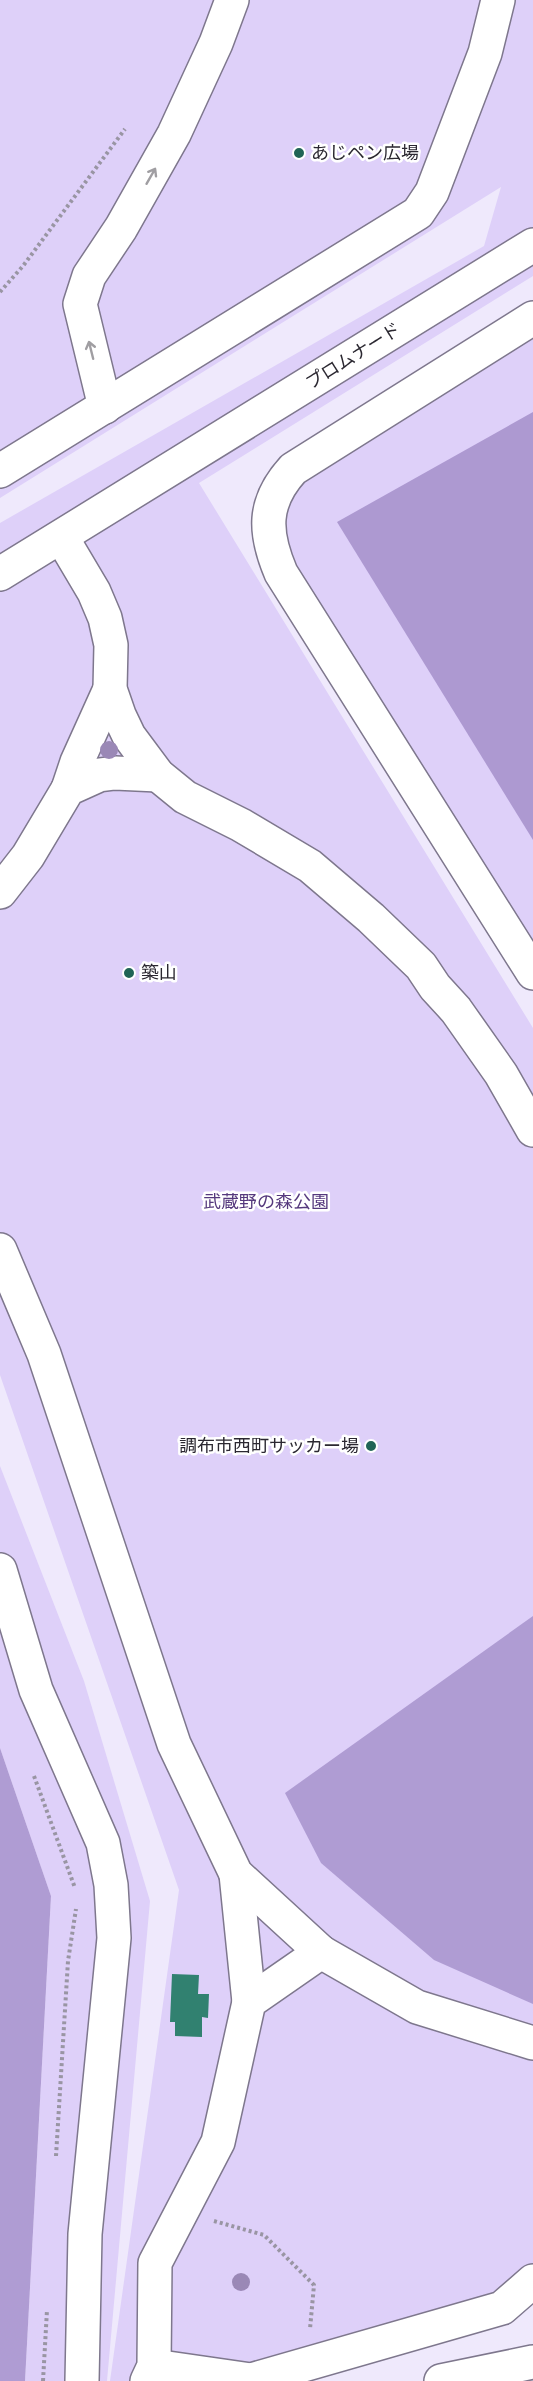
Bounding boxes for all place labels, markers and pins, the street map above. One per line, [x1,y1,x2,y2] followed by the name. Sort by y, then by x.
[311,142,419,164] place label: あじペン広場
[292,146,306,160] marker: あじペン広場
[141,962,177,984] place label: 築山
[122,966,136,980] marker: 築山
[179,1435,359,1457] place label: 調布市西町サッカー場
[364,1439,378,1453] marker: 調布市西町サッカー場

